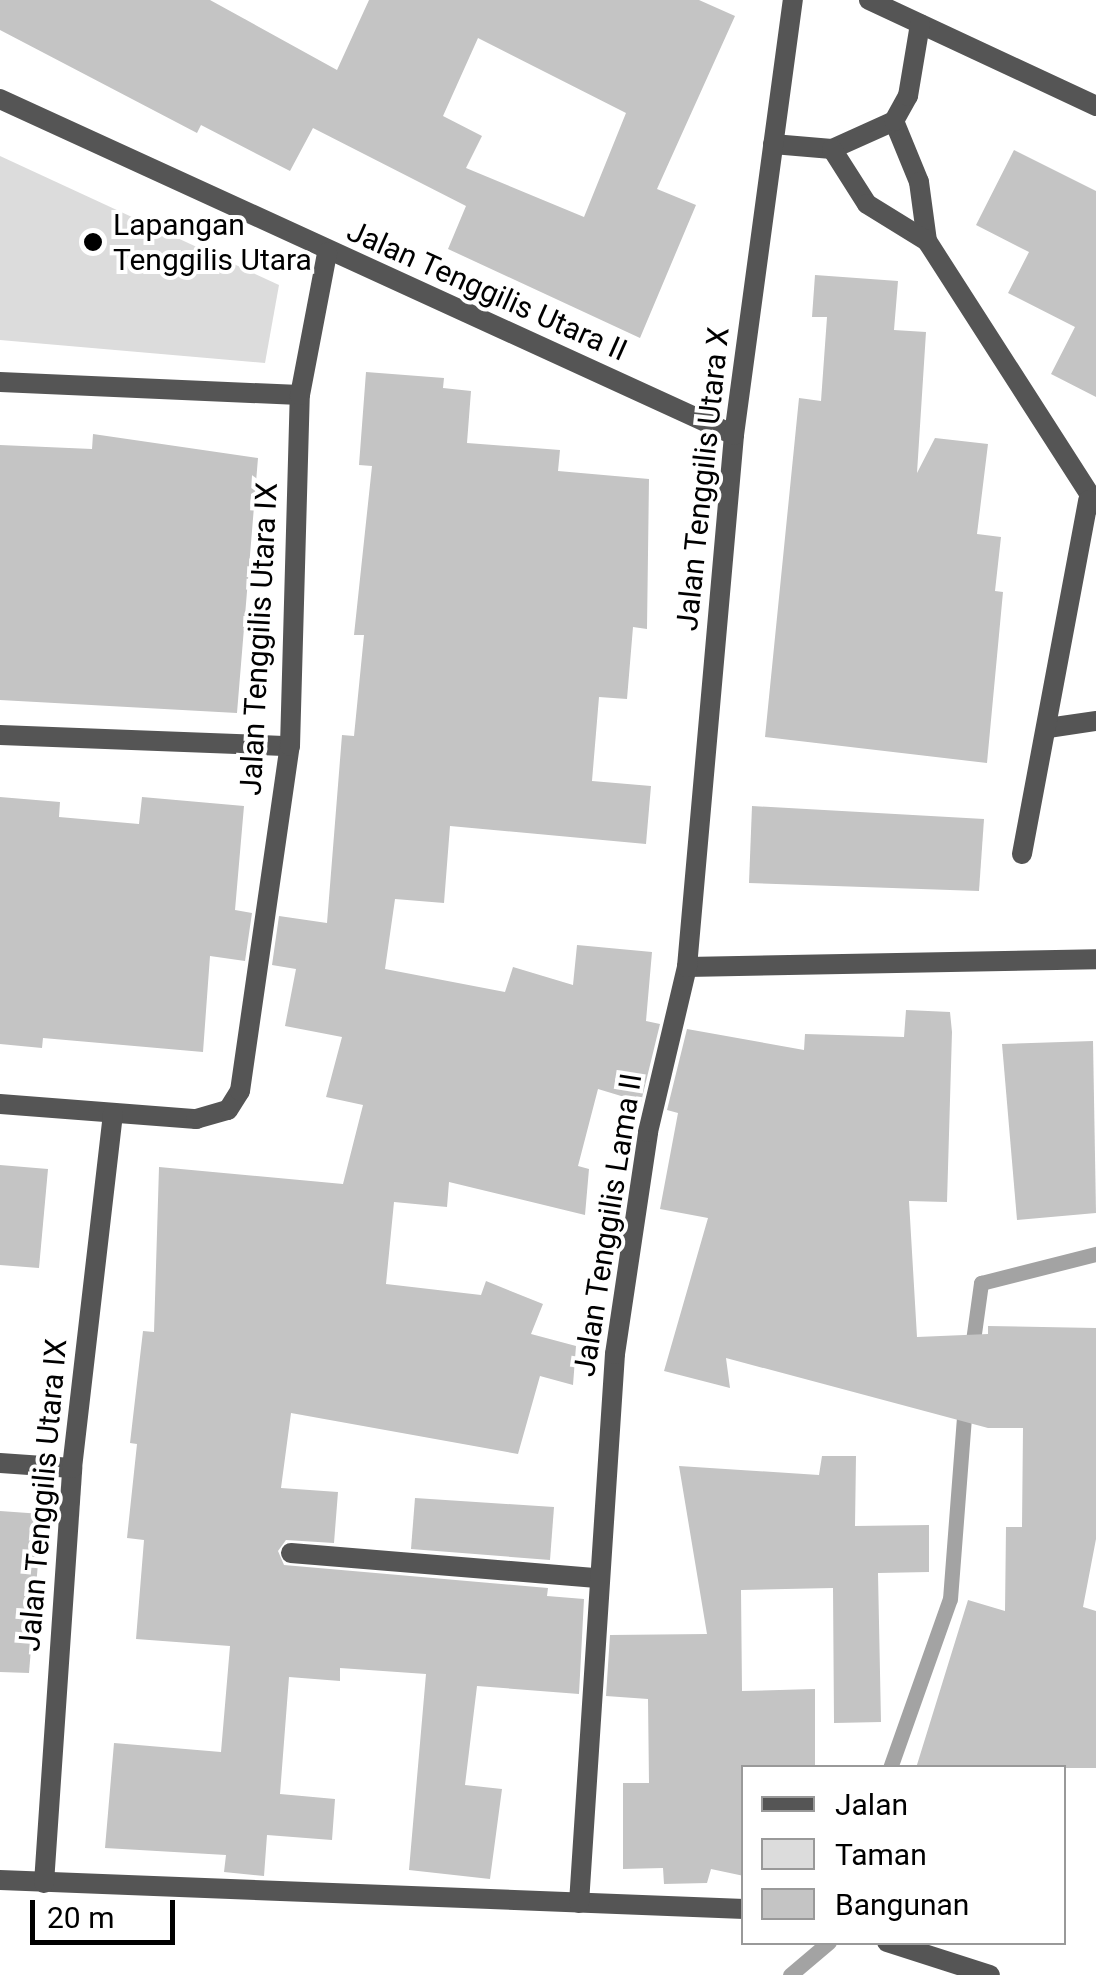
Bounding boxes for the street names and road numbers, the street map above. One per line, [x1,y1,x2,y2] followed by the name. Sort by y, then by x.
[341,213,633,369] street label: Jalan Tenggilis Utara II
[669,325,737,633] street label: Jalan Tenggilis Utara X
[233,481,285,797] street label: Jalan Tenggilis Utara IX
[566,1071,650,1379] street label: Jalan Tenggilis Lama II
[11,1337,75,1653] street label: Jalan Tenggilis Utara IX

